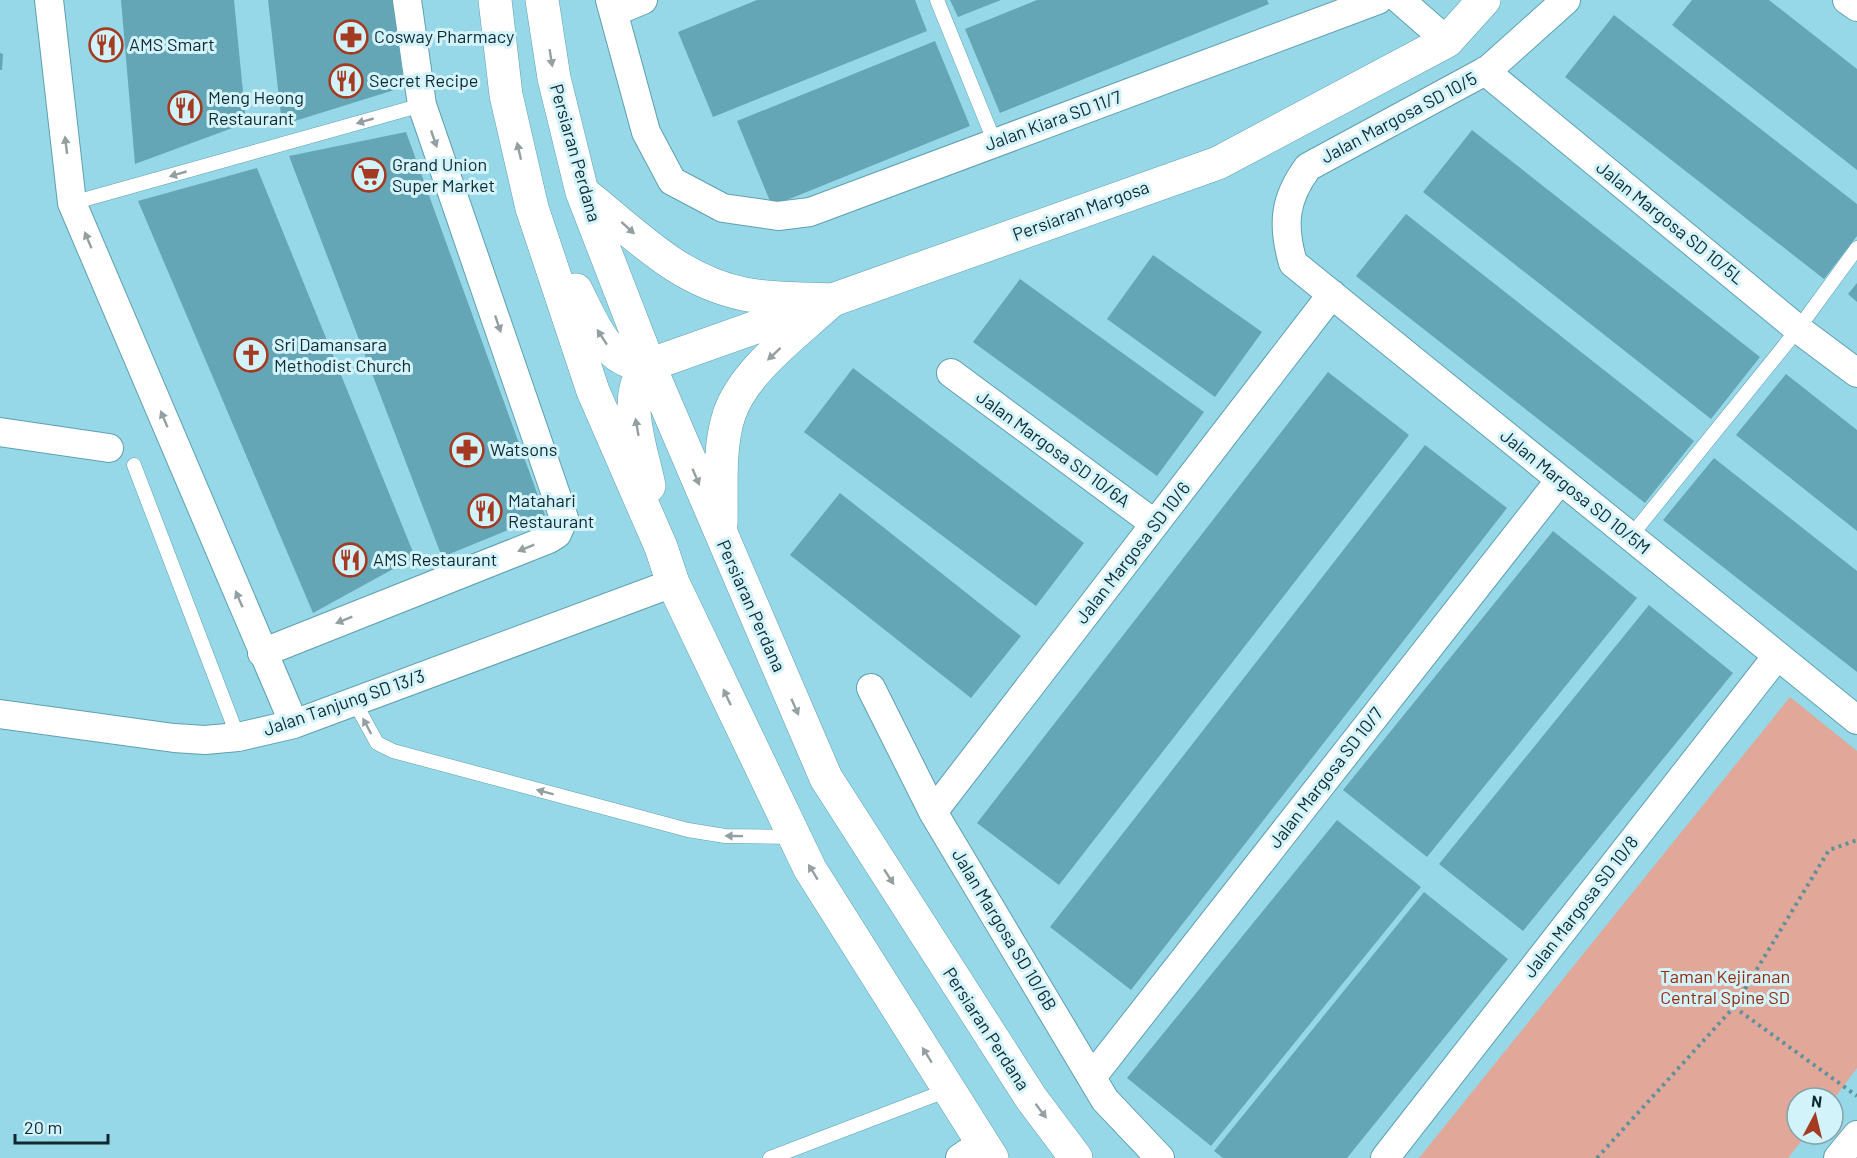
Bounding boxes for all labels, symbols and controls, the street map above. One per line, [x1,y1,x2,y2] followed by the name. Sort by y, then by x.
[333,19,369,55] pharmacy icon: Cosway Pharmacy
[374,25,514,47] place label: Cosway Pharmacy
[88,27,124,63] restaurant icon: AMS Smart
[129,33,215,55] place label: AMS Smart
[546,48,555,67] one-way arrow
[328,63,364,99] restaurant icon: Secret Recipe
[1317,67,1480,168] street label: Jalan Margosa SD 10/5
[369,69,478,91] place label: Secret Recipe
[546,81,606,224] street label: Persiaran Perdana
[981,85,1124,155] street label: Jalan Kiara SD 11/7
[208,86,304,129] place label: Meng Heong Restaurant
[167,90,203,126] restaurant icon: Meng Heong Restaurant
[356,117,374,126] one-way arrow
[429,131,439,149] one-way arrow
[61,136,70,155] one-way arrow
[514,142,523,161] one-way arrow
[392,153,495,196] place label: Grand Union Super Market
[1592,156,1749,289] street label: Jalan Margosa SD 10/5L
[351,157,387,193] supermarket icon: Grand Union Super Market
[169,170,187,179] one-way arrow
[1009,175,1152,245] street label: Persiaran Margosa
[620,221,635,234] one-way arrow
[83,230,93,248] one-way arrow
[493,315,503,333] one-way arrow
[597,329,608,345] one-way arrow
[274,333,411,376] place label: Sri Damansara Methodist Church
[233,337,269,373] church icon: Sri Damansara Methodist Church
[767,347,782,360] one-way arrow
[972,385,1135,511] street label: Jalan Margosa SD 10/6A
[159,410,169,428] one-way arrow
[633,418,642,437] one-way arrow
[1496,424,1655,558] street label: Jalan Margosa SD 10/5M
[449,432,485,468] pharmacy icon: Watsons
[490,438,557,460] place label: Watsons
[691,468,701,486] one-way arrow
[1070,477,1194,628] street label: Jalan Margosa SD 10/6
[508,489,594,532] place label: Matahari Restaurant
[467,493,503,529] restaurant icon: Matahari Restaurant
[713,536,791,675] street label: Persiaran Perdana
[332,542,368,578] restaurant icon: AMS Restaurant
[516,543,534,553] one-way arrow
[373,548,497,570] place label: AMS Restaurant
[234,590,243,608] one-way arrow
[335,615,353,625] one-way arrow
[260,664,427,740] street label: Jalan Tanjung SD 13/3
[723,689,732,706] one-way arrow
[790,699,800,717] one-way arrow
[1263,702,1387,852] street label: Jalan Margosa SD 10/7
[362,717,372,734] one-way arrow
[536,787,554,796] one-way arrow
[725,831,744,841] one-way arrow
[1518,831,1642,982] street label: Jalan Margosa SD 10/8
[948,845,1062,1014] street label: Jalan Margosa SD 10/6B
[807,864,818,880] one-way arrow
[884,869,895,885] one-way arrow
[939,963,1035,1094] street label: Persiaran Perdana
[1660,965,1790,1008] park label: Taman Kejiranan Central Spine SD
[921,1047,932,1064] one-way arrow
[1785,1086,1845,1146] north arrow
[1810,1091,1823,1111] text: N
[1034,1104,1046,1119] one-way arrow
[15,1107,108,1145] scale bar
[24,1116,62,1138] text: 20 m

